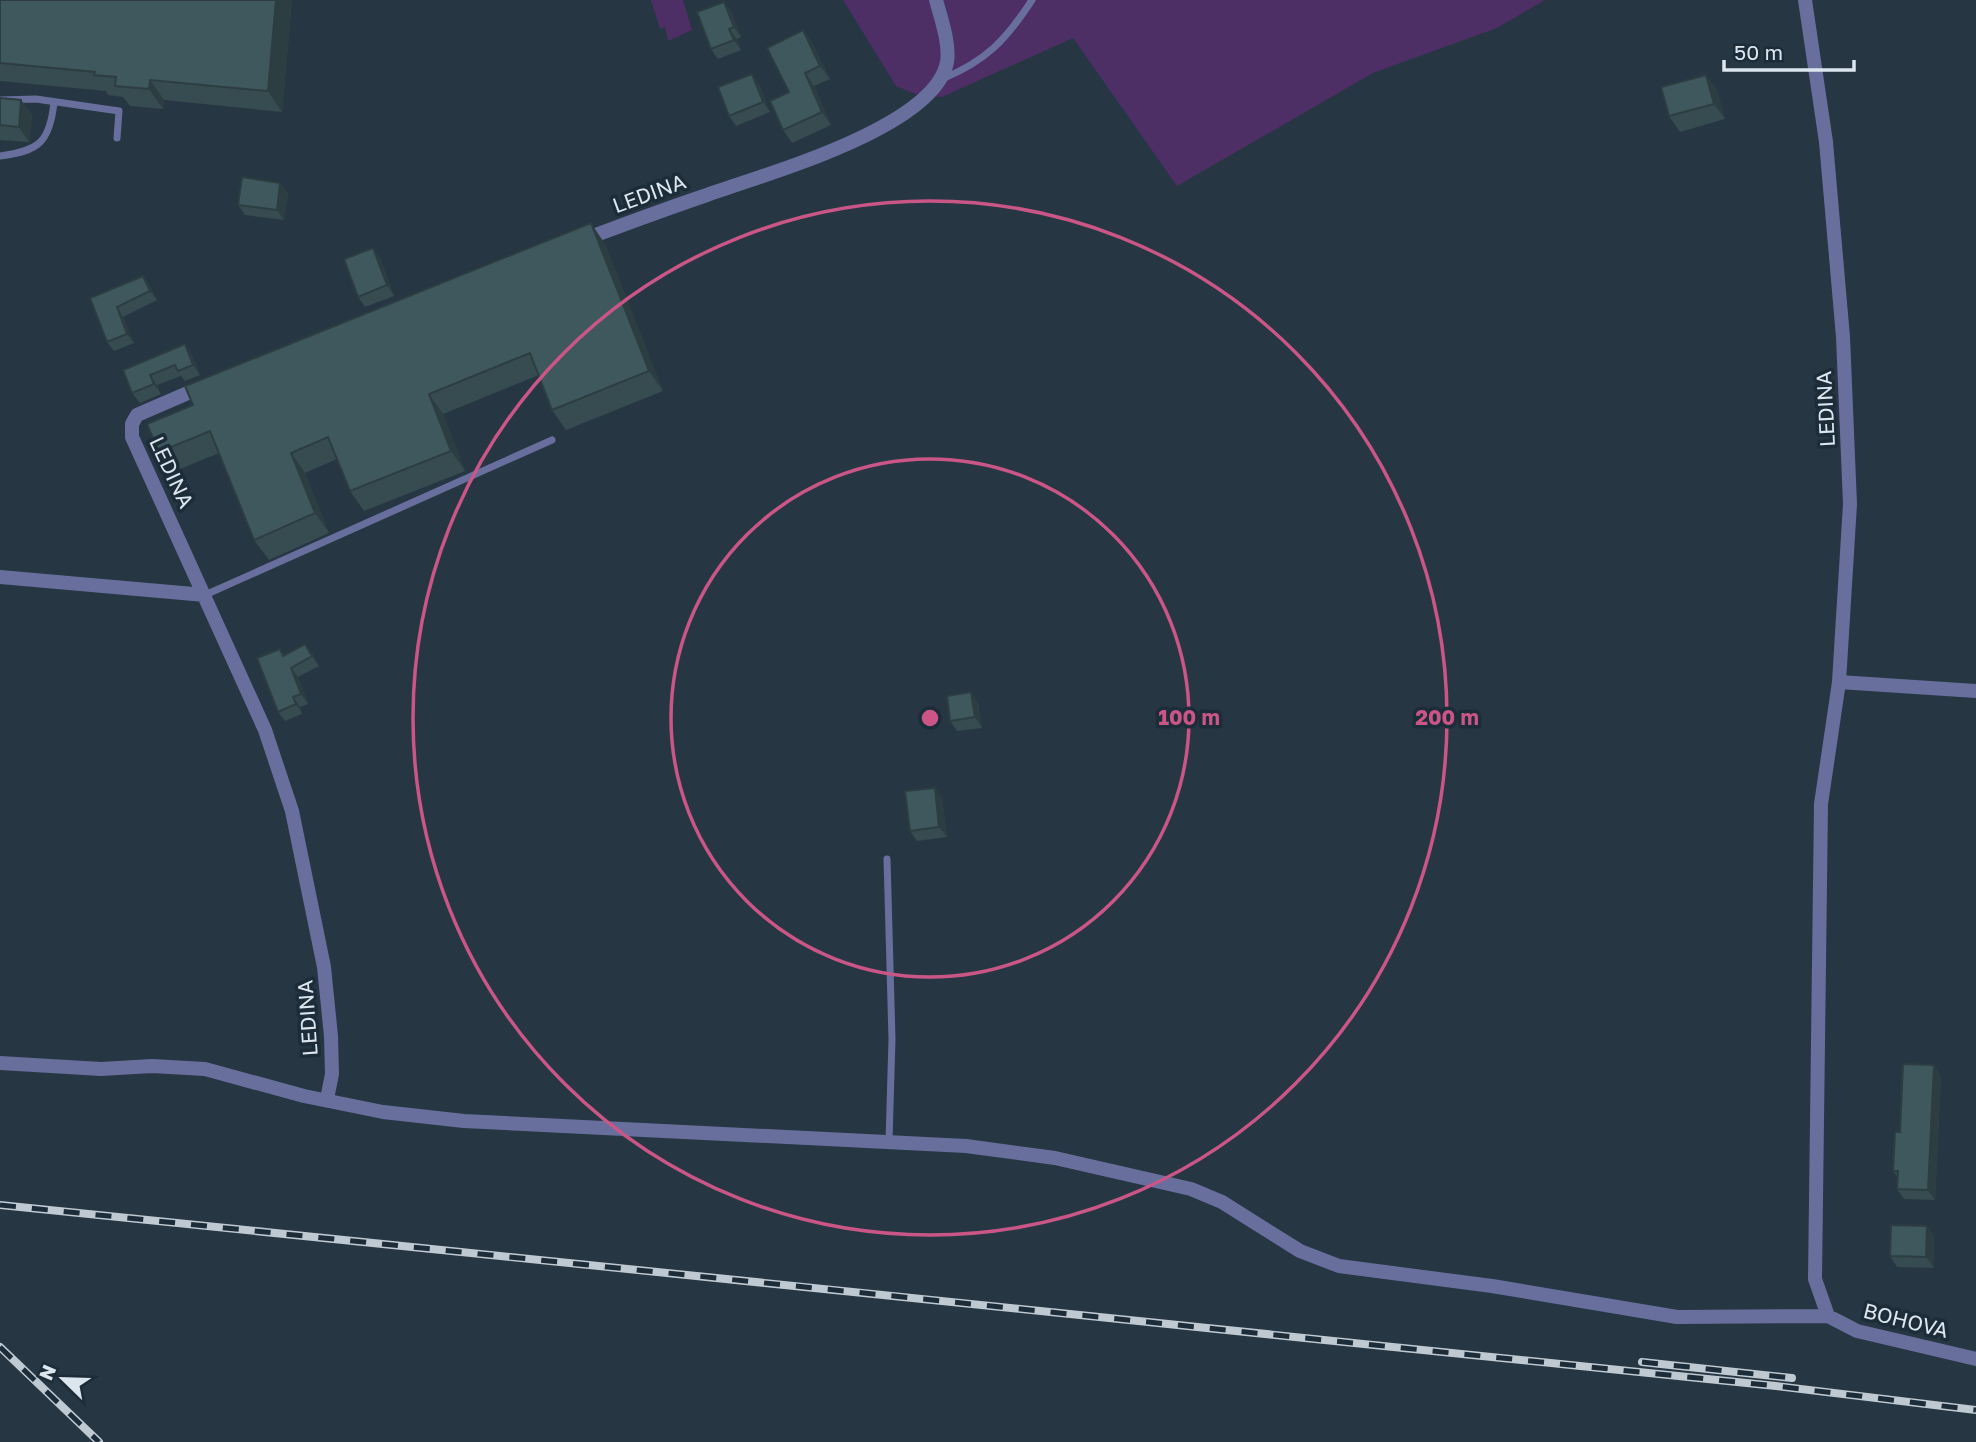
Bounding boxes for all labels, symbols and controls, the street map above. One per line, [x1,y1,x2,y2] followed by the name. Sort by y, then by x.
[1724,28,1854,72] scale bar
[1734,39,1783,65] text: 50 m
[609,168,689,218] street label: LEDINA
[1810,370,1840,448] street label: LEDINA
[144,432,200,512] street label: LEDINA
[1158,704,1220,730] text: 100 m
[1415,704,1479,730] text: 200 m
[918,706,942,730] centre of rings
[291,979,323,1057] street label: LEDINA
[1861,1297,1951,1343] street label: BOHOVA
[28,1344,98,1414] north arrow
[33,1361,60,1383] text: N

